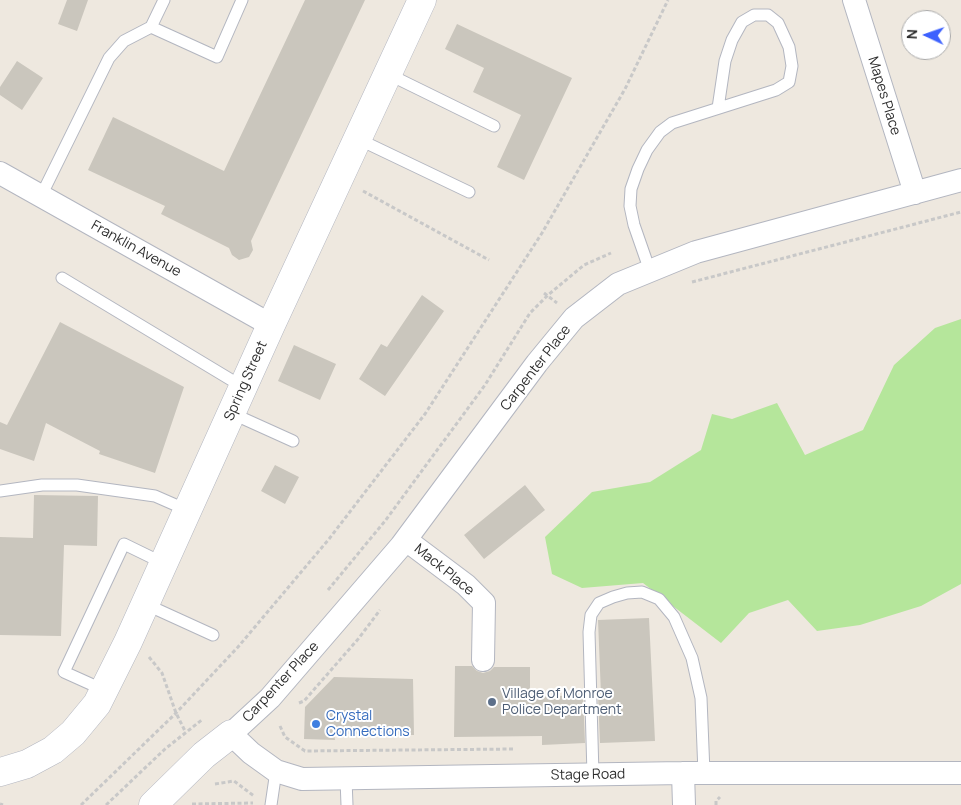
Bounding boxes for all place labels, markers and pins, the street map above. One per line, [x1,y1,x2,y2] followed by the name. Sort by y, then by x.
[502,686,622,719] place label: Village of Monroe Police Department
[486,696,498,708] marker: Village of Monroe Police Department
[326,708,410,740] place label: Crystal Connections
[310,718,322,730] marker: Crystal Connections

